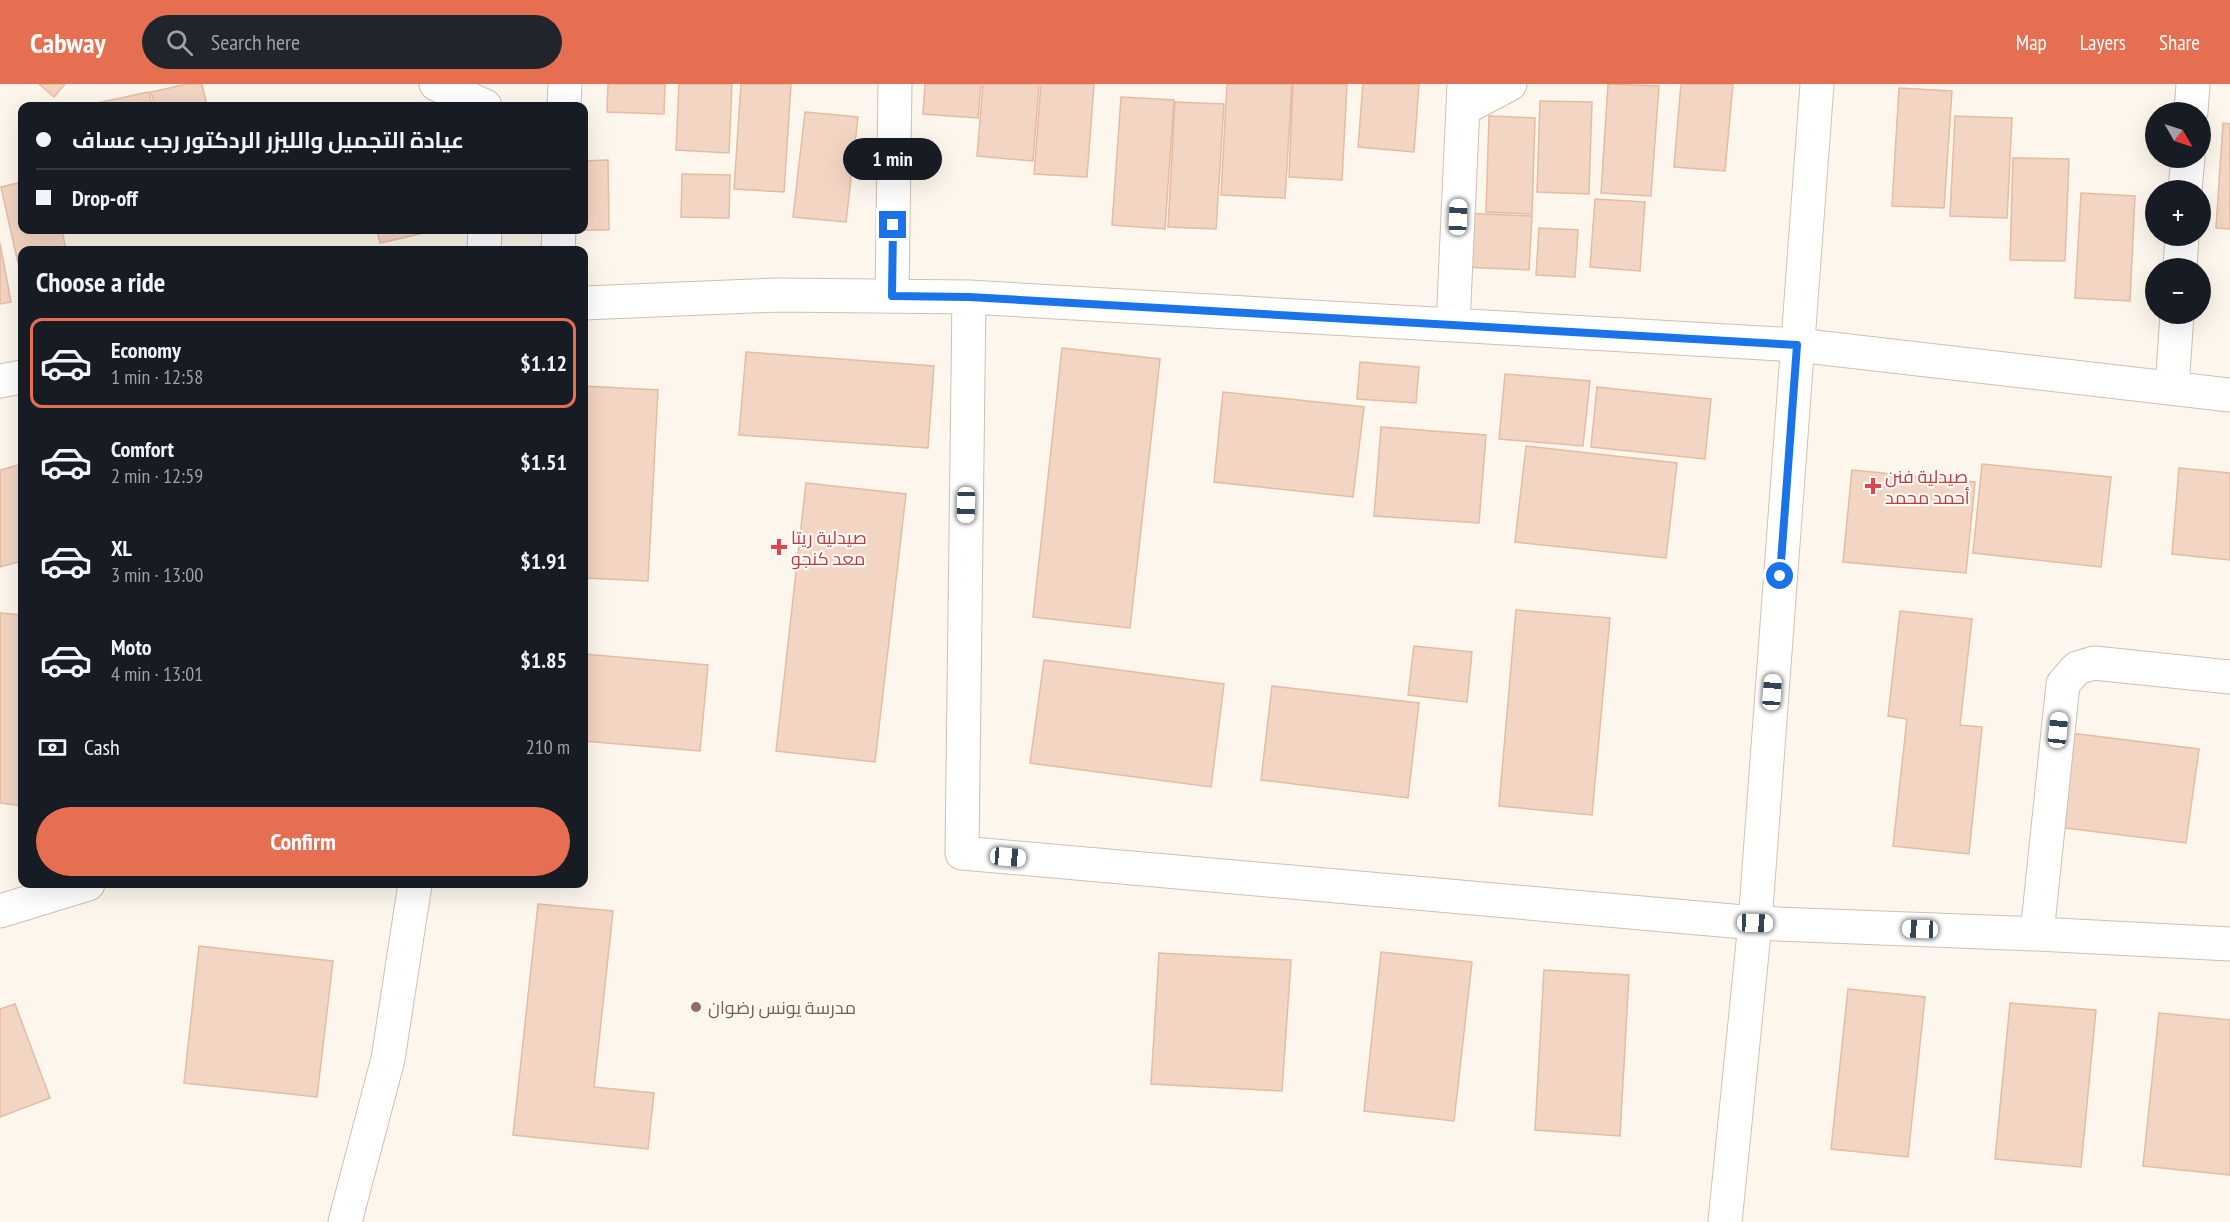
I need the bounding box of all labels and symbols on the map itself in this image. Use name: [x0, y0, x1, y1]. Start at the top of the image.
north arrow: [2145, 102, 2211, 168]
callout: 1 min: [844, 138, 942, 180]
car: [1448, 199, 1468, 235]
route end: [879, 211, 906, 238]
place label: صيدلية فنن أحمد محمد: [1885, 465, 1970, 509]
marker: صيدلية فنن أحمد محمد: [1866, 479, 1880, 493]
car: [957, 487, 975, 523]
place label: صيدلية ريتا معد كنجو: [791, 526, 867, 570]
marker: صيدلية ريتا معد كنجو: [772, 540, 786, 554]
route start: [1766, 562, 1793, 589]
car: [1762, 673, 1782, 711]
car: [2047, 711, 2069, 749]
car: [989, 846, 1027, 868]
car: [1737, 913, 1773, 933]
car: [1902, 919, 1938, 939]
place label: مدرسة يونس رضوان: [708, 996, 856, 1019]
marker: مدرسة يونس رضوان: [689, 1000, 703, 1014]

